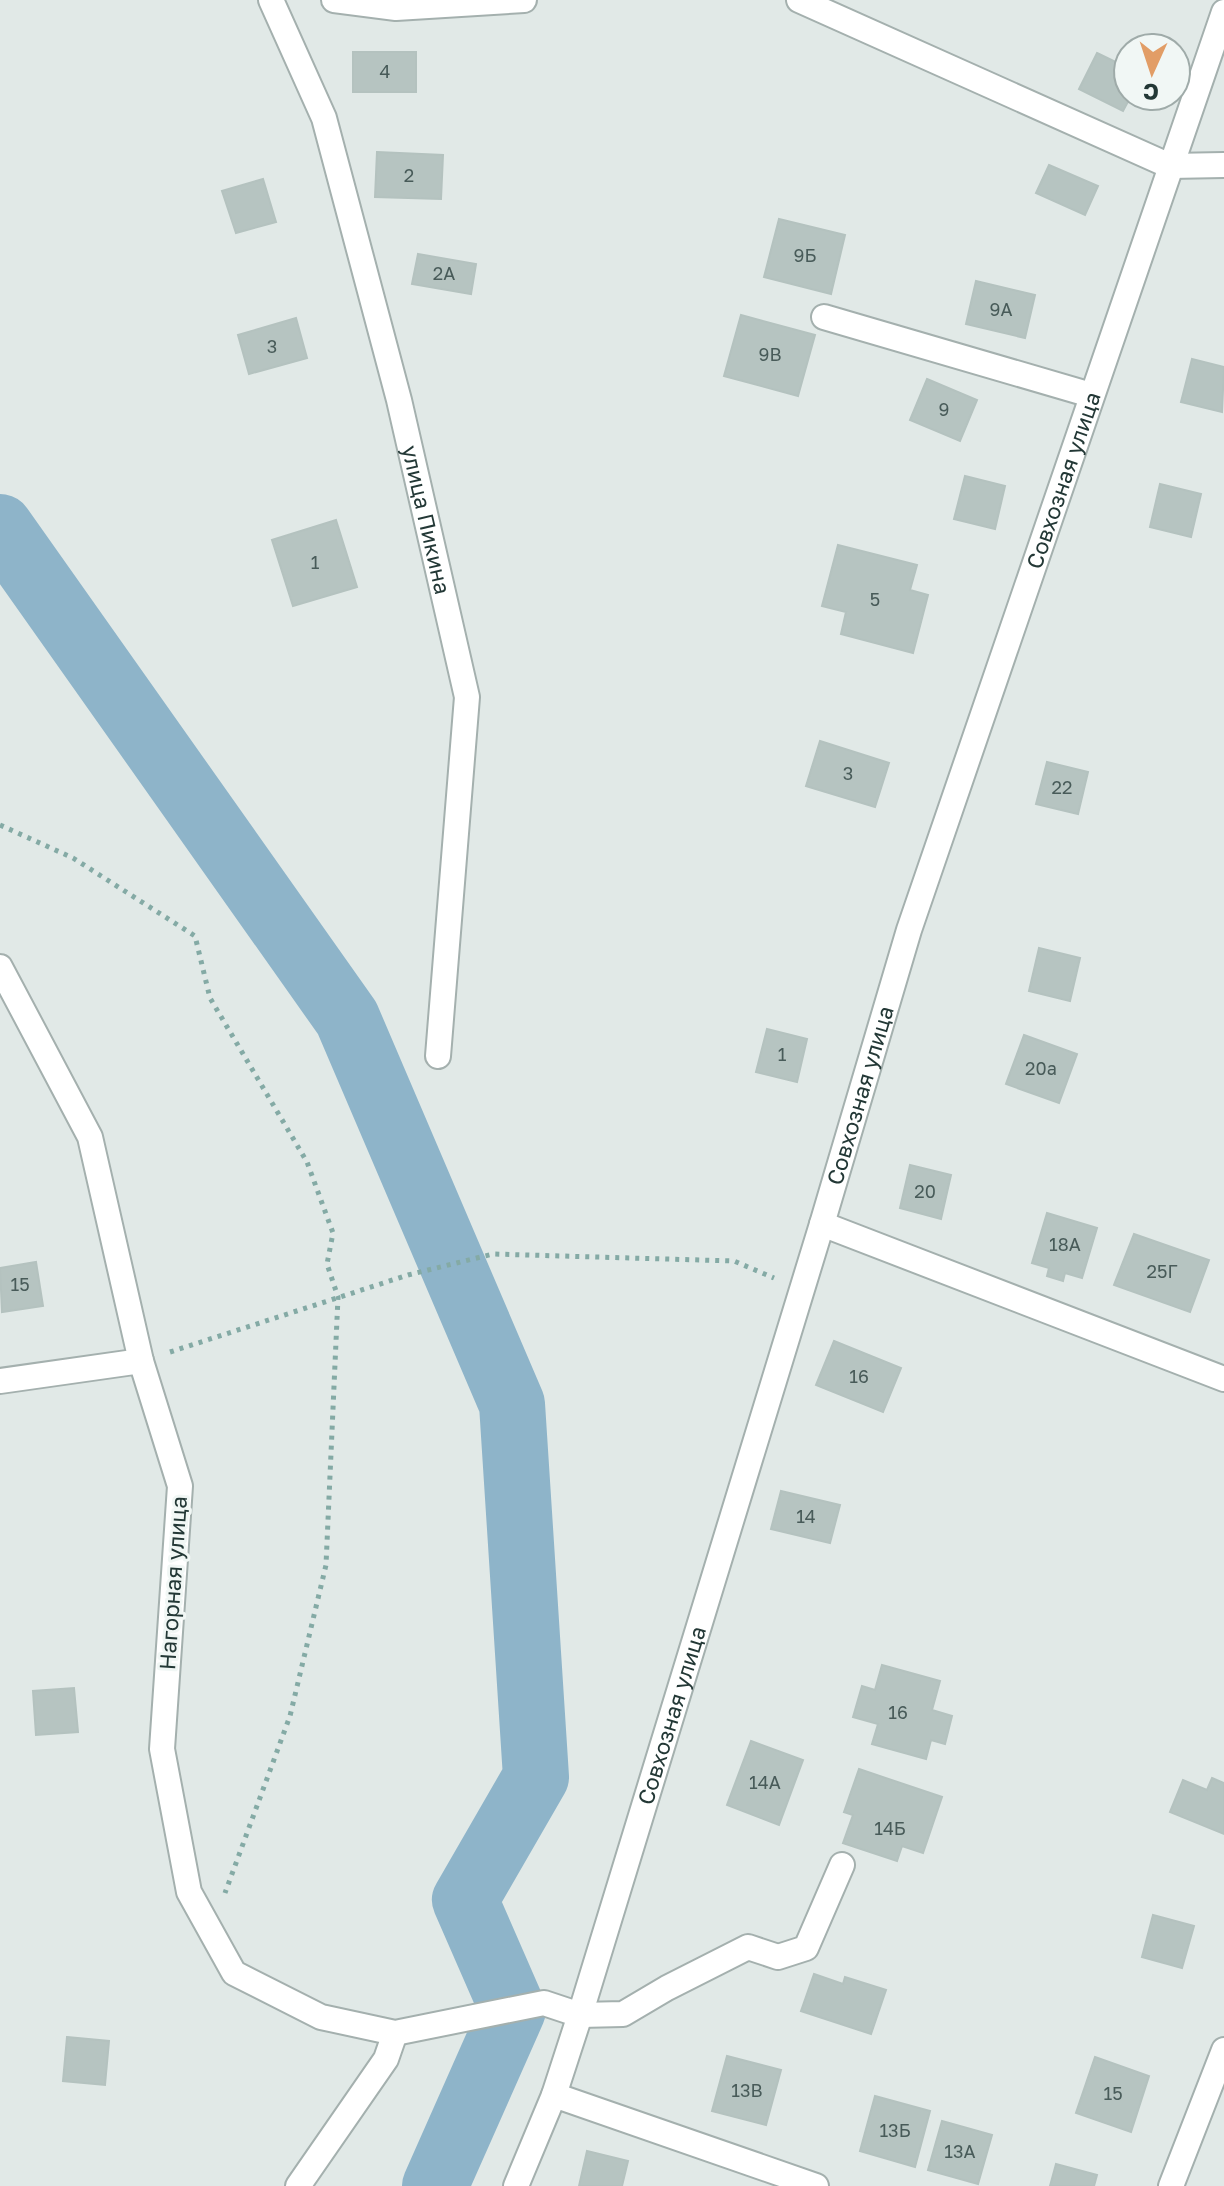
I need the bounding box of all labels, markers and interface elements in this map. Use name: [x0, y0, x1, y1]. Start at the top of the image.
north arrow: [1112, 32, 1192, 112]
house number: 4: [380, 60, 391, 82]
text: С: [1142, 79, 1159, 106]
house number: 2: [404, 164, 414, 186]
house number: 9Б: [794, 244, 816, 266]
house number: 2А: [433, 262, 455, 284]
house number: 9А: [990, 298, 1012, 320]
house number: 3: [267, 335, 277, 357]
house number: 9В: [759, 343, 781, 365]
street label: Совхозная улица: [1020, 388, 1106, 572]
house number: 9: [939, 398, 949, 420]
street label: улица Пикина: [397, 443, 457, 597]
house number: 1: [311, 551, 320, 573]
house number: 5: [870, 588, 880, 610]
house number: 3: [843, 762, 853, 784]
house number: 22: [1052, 776, 1072, 798]
street label: Совхозная улица: [820, 1003, 899, 1188]
house number: 1: [778, 1043, 787, 1065]
house number: 20а: [1025, 1057, 1057, 1079]
house number: 20: [914, 1180, 936, 1202]
house number: 18А: [1049, 1233, 1081, 1255]
house number: 25Г: [1147, 1260, 1177, 1282]
house number: 15: [10, 1273, 30, 1295]
house number: 16: [849, 1365, 869, 1387]
street label: Нагорная улица: [153, 1495, 192, 1671]
house number: 14: [796, 1505, 816, 1527]
street label: Совхозная улица: [631, 1623, 711, 1808]
house number: 16: [888, 1701, 908, 1723]
house number: 14А: [749, 1771, 781, 1793]
house number: 14Б: [874, 1817, 906, 1839]
house number: 13В: [731, 2079, 763, 2101]
house number: 15: [1103, 2082, 1123, 2104]
house number: 13Б: [879, 2119, 911, 2141]
house number: 13А: [944, 2140, 976, 2162]

